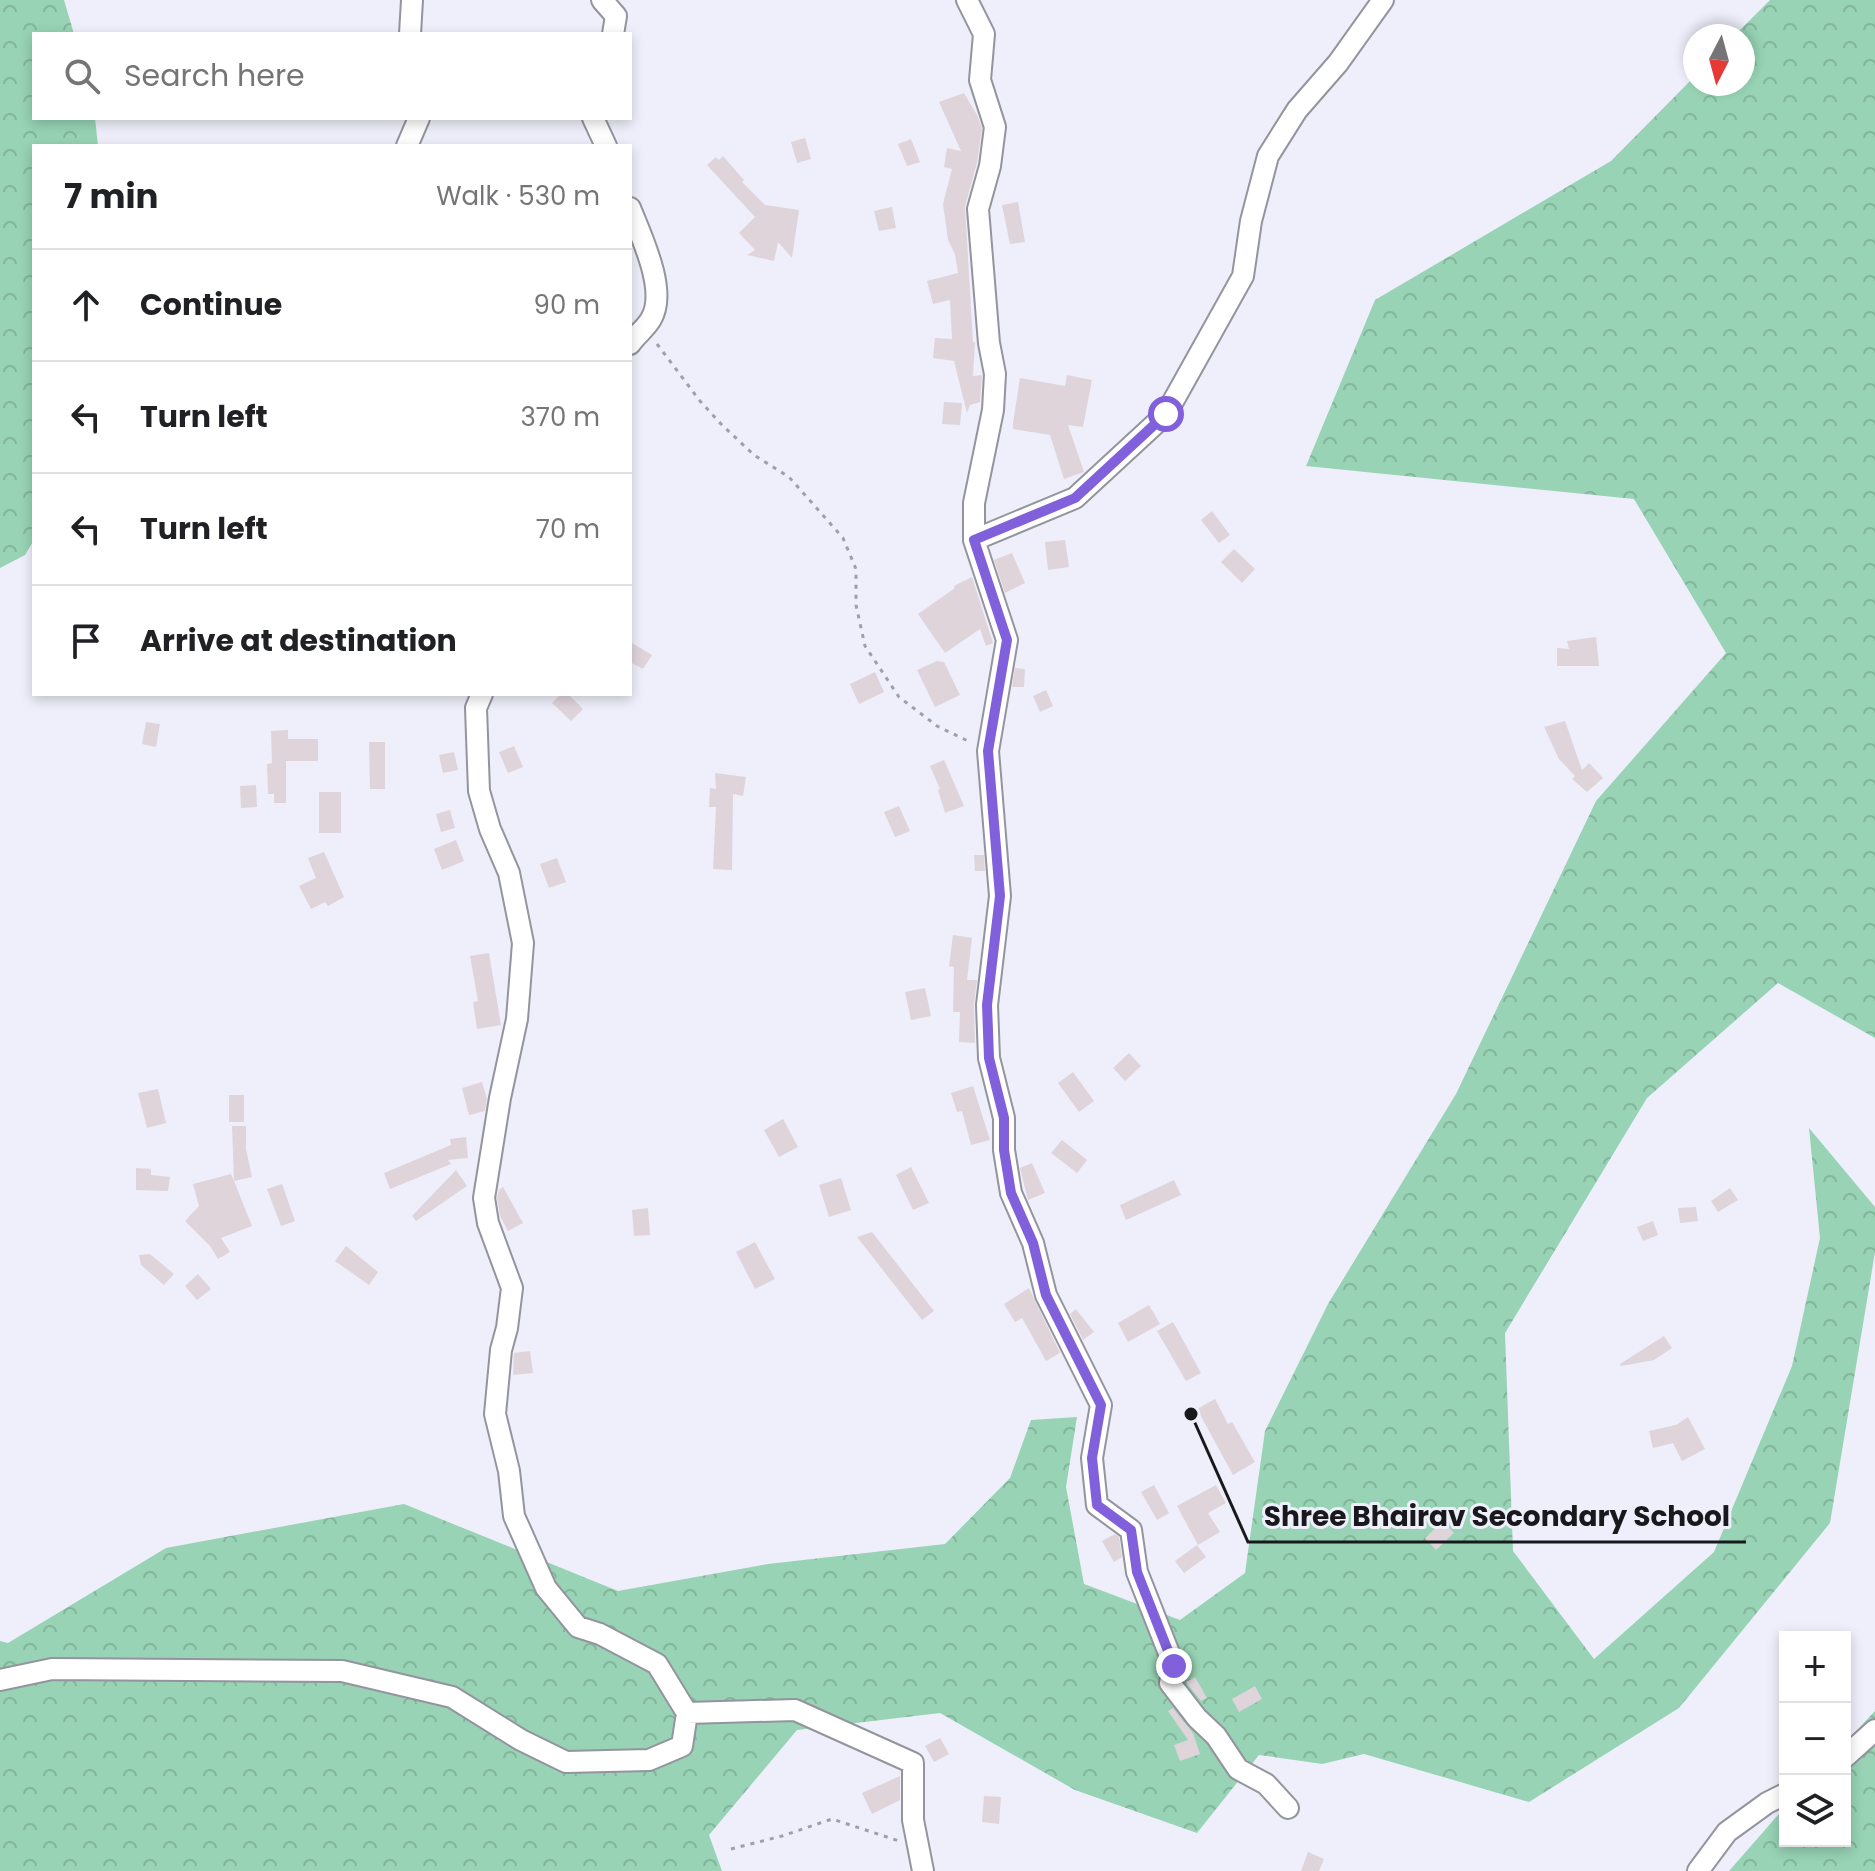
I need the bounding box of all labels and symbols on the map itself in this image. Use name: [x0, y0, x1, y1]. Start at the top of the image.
north arrow: [1683, 24, 1755, 96]
route start: [1148, 396, 1184, 432]
callout: Shree Bhairav Secondary School: [1248, 1490, 1746, 1542]
text: Shree Bhairav Secondary School: [1264, 1497, 1730, 1536]
route end: [1156, 1648, 1192, 1684]

